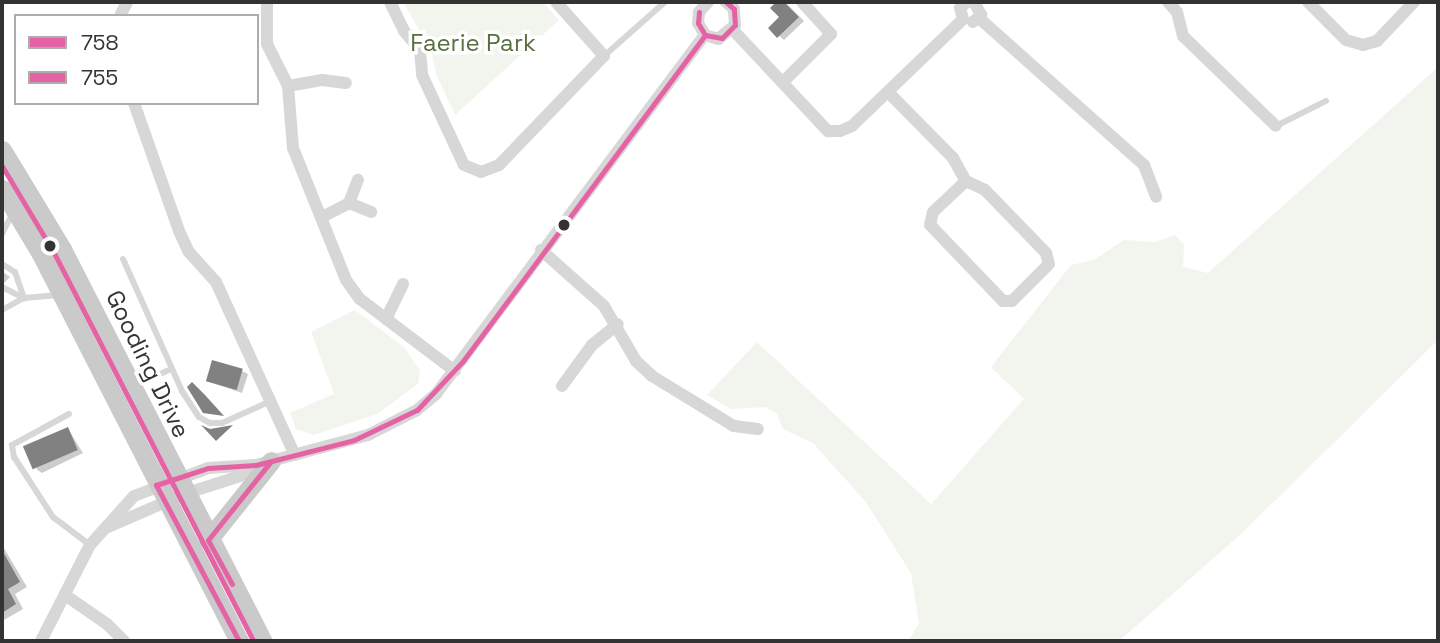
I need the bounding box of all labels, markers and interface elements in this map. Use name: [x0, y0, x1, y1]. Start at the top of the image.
legend: [14, 14, 259, 105]
text: 758: [81, 29, 119, 56]
park label: Faerie Park: [410, 29, 536, 57]
text: 755: [81, 64, 118, 91]
unlabelled marker: [557, 218, 571, 232]
unlabelled marker: [43, 239, 57, 253]
street label: Gooding Drive: [100, 286, 196, 442]

